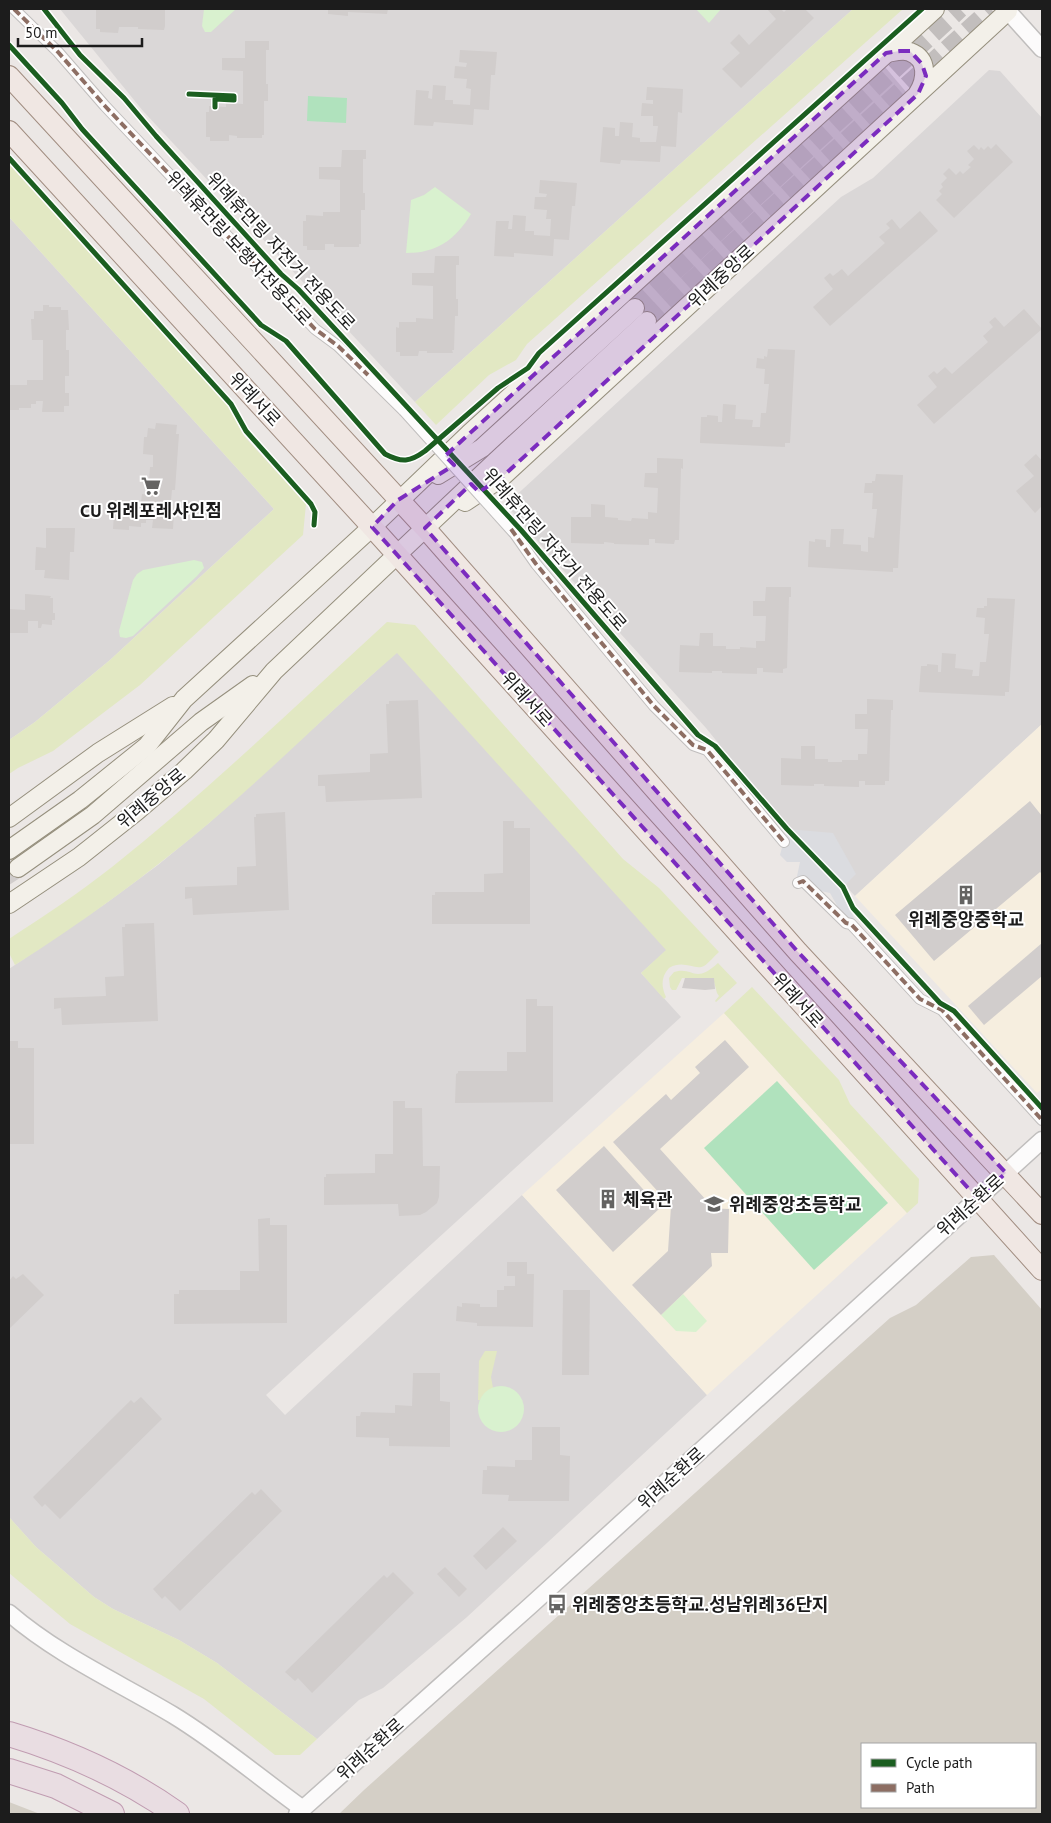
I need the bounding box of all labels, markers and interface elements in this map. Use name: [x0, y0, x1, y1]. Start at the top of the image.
scale bar: [18, 15, 141, 47]
text: 50 m: [25, 23, 58, 42]
street label: 위례휴먼링 보행자전용도로: [161, 166, 317, 330]
street label: 위례휴먼링 자전거 전용도로: [202, 167, 360, 335]
street label: 위례중앙로: [683, 239, 759, 313]
street label: 위례서로: [224, 367, 286, 431]
street label: 위례휴먼링 자전거 전용도로: [478, 463, 632, 635]
supermarket icon: CU 위례포레샤인점: [140, 475, 162, 497]
place label: CU 위례포레샤인점: [80, 499, 222, 522]
street label: 위례서로: [496, 667, 558, 731]
street label: 위례중앙로: [112, 763, 190, 833]
building icon: 위례중앙중학교: [955, 884, 977, 906]
place label: 위례중앙중학교: [908, 908, 1024, 931]
street label: 위례서로: [767, 968, 829, 1032]
street label: 위례순환로: [932, 1169, 1008, 1241]
building icon: 체육관: [597, 1188, 619, 1210]
place label: 체육관: [623, 1188, 673, 1211]
school or university icon: 위례중앙초등학교: [703, 1193, 725, 1215]
place label: 위례중앙초등학교: [729, 1193, 861, 1216]
street label: 위례순환로: [633, 1442, 709, 1514]
bus stop icon: 위례중앙초등학교.성남위례36단지: [546, 1593, 568, 1615]
place label: 위례중앙초등학교.성남위례36단지: [572, 1593, 829, 1616]
street label: 위례순환로: [332, 1713, 408, 1785]
legend: [861, 1743, 1036, 1808]
text: Cycle path: [906, 1753, 972, 1772]
text: Path: [906, 1778, 935, 1797]

